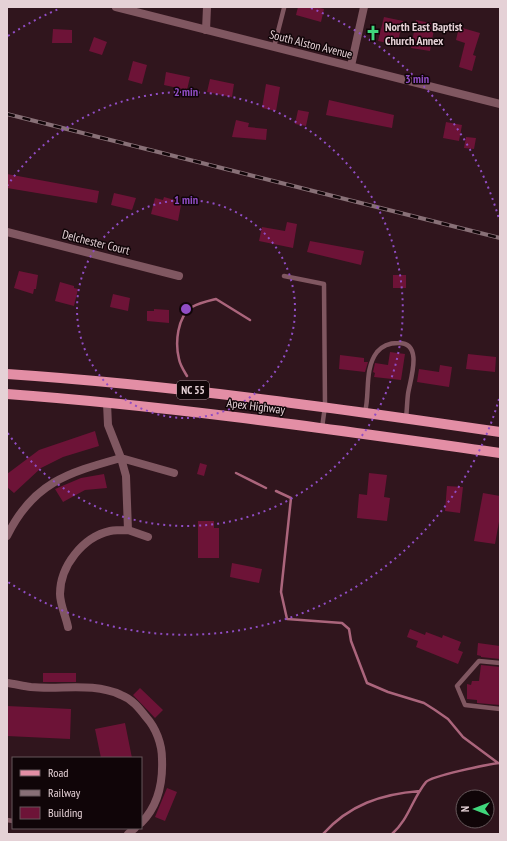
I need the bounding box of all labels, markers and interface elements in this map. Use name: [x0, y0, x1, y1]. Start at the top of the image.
place label: North East Baptist Church Annex: [385, 19, 463, 48]
church icon: North East Baptist Church Annex: [364, 24, 382, 42]
street label: South Alston Avenue: [268, 26, 354, 62]
text: 3 min: [405, 71, 429, 86]
text: 2 min: [174, 84, 198, 99]
text: 1 min: [174, 192, 198, 207]
street label: Delchester Court: [61, 226, 132, 258]
centre of rings: [179, 302, 193, 316]
road number: NC 55: [177, 381, 209, 399]
street label: Apex Highway: [226, 395, 287, 417]
legend: [12, 757, 142, 829]
text: Road: [48, 765, 68, 780]
text: Railway: [48, 785, 81, 800]
north arrow: [455, 789, 495, 829]
text: Building: [48, 805, 83, 820]
text: N: [458, 806, 472, 812]

